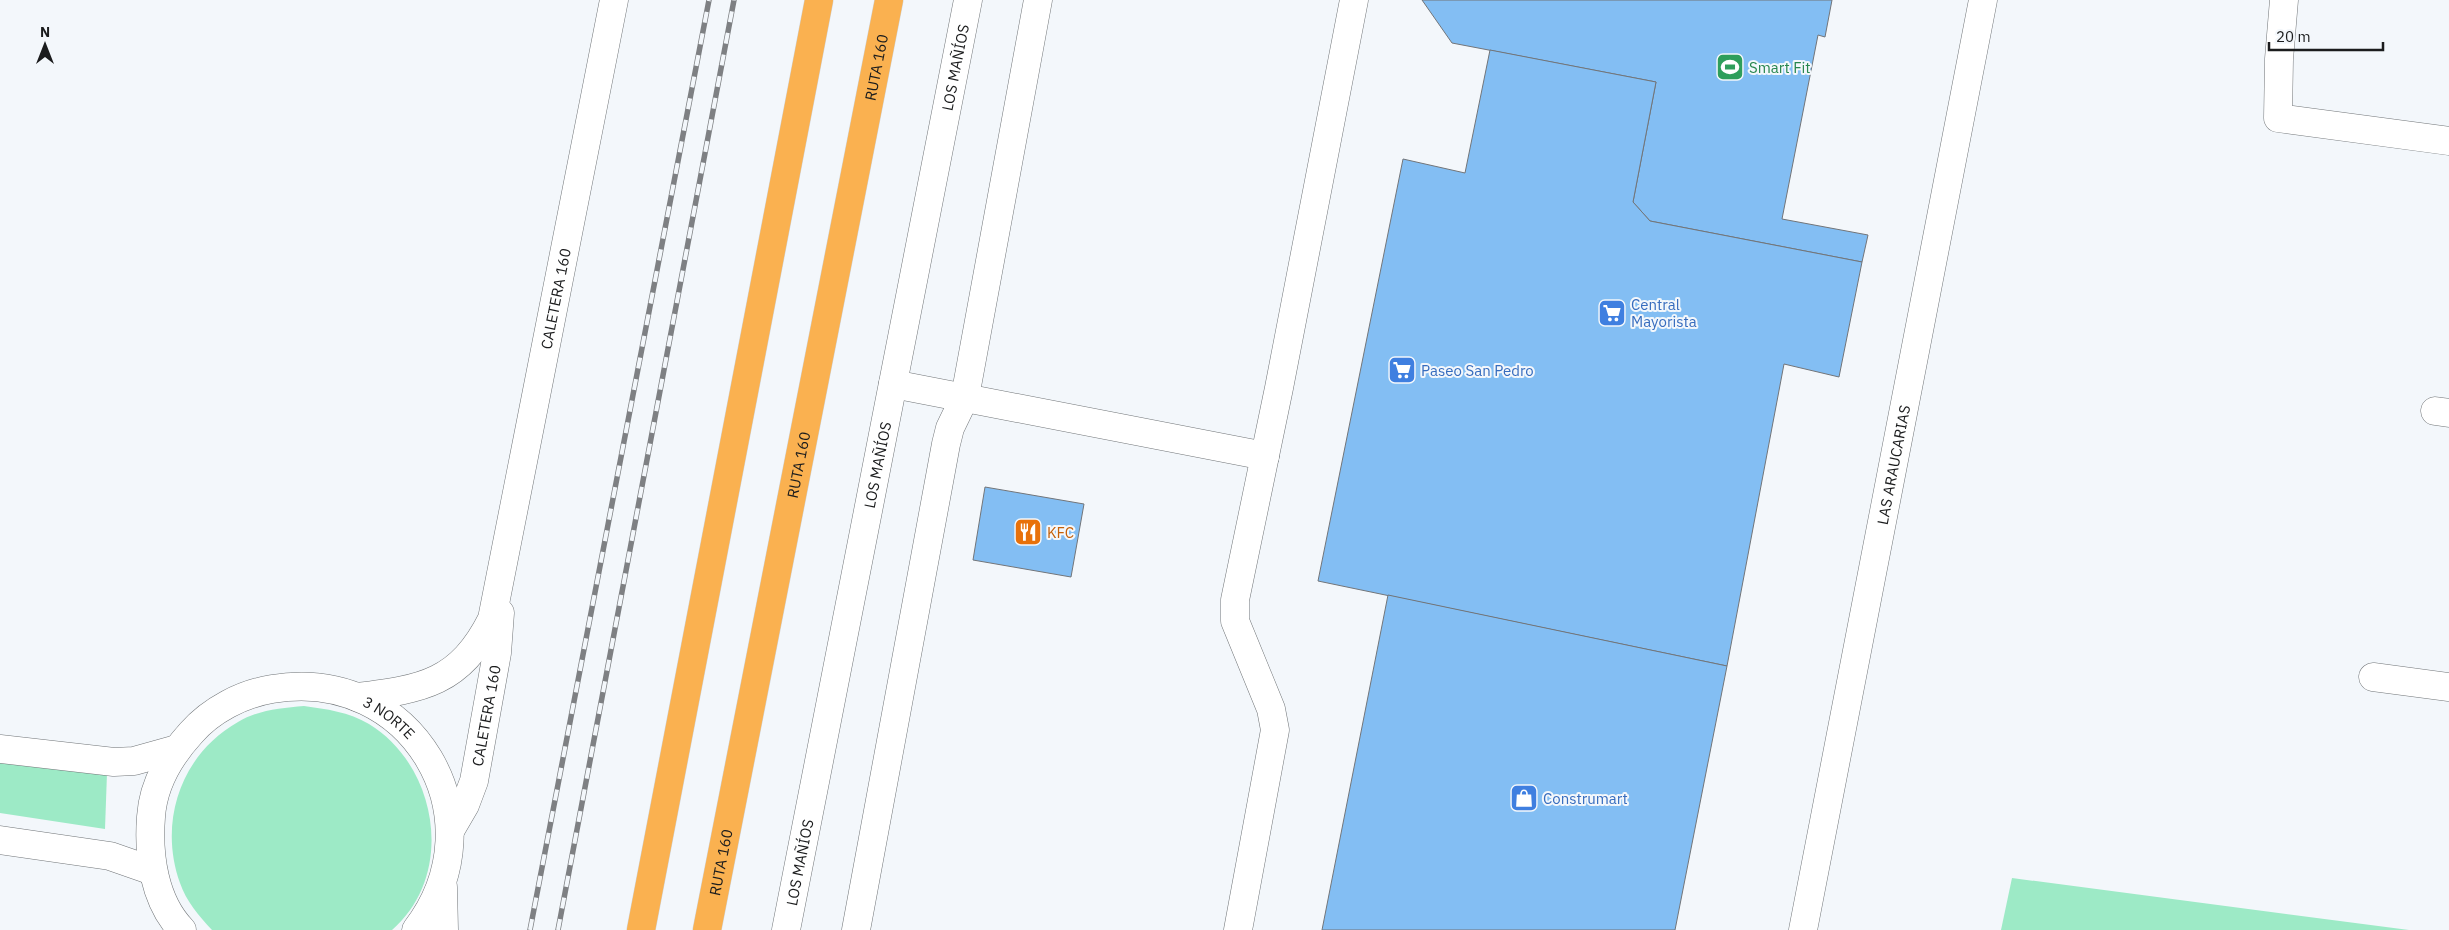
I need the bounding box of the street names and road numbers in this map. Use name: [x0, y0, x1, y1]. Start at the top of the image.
street label: LOS MAÑÍOS: [937, 22, 973, 112]
street label: RUTA 160: [860, 32, 892, 102]
street label: CALETERA 160: [536, 246, 574, 351]
street label: LAS ARAUCARIAS: [1872, 403, 1914, 526]
street label: LOS MAÑÍOS: [859, 420, 895, 510]
street label: RUTA 160: [782, 430, 814, 500]
street label: CALETERA 160: [467, 663, 504, 768]
street label: 3 NORTE: [360, 692, 420, 743]
street label: LOS MAÑÍOS: [782, 817, 817, 907]
street label: RUTA 160: [704, 827, 736, 897]

